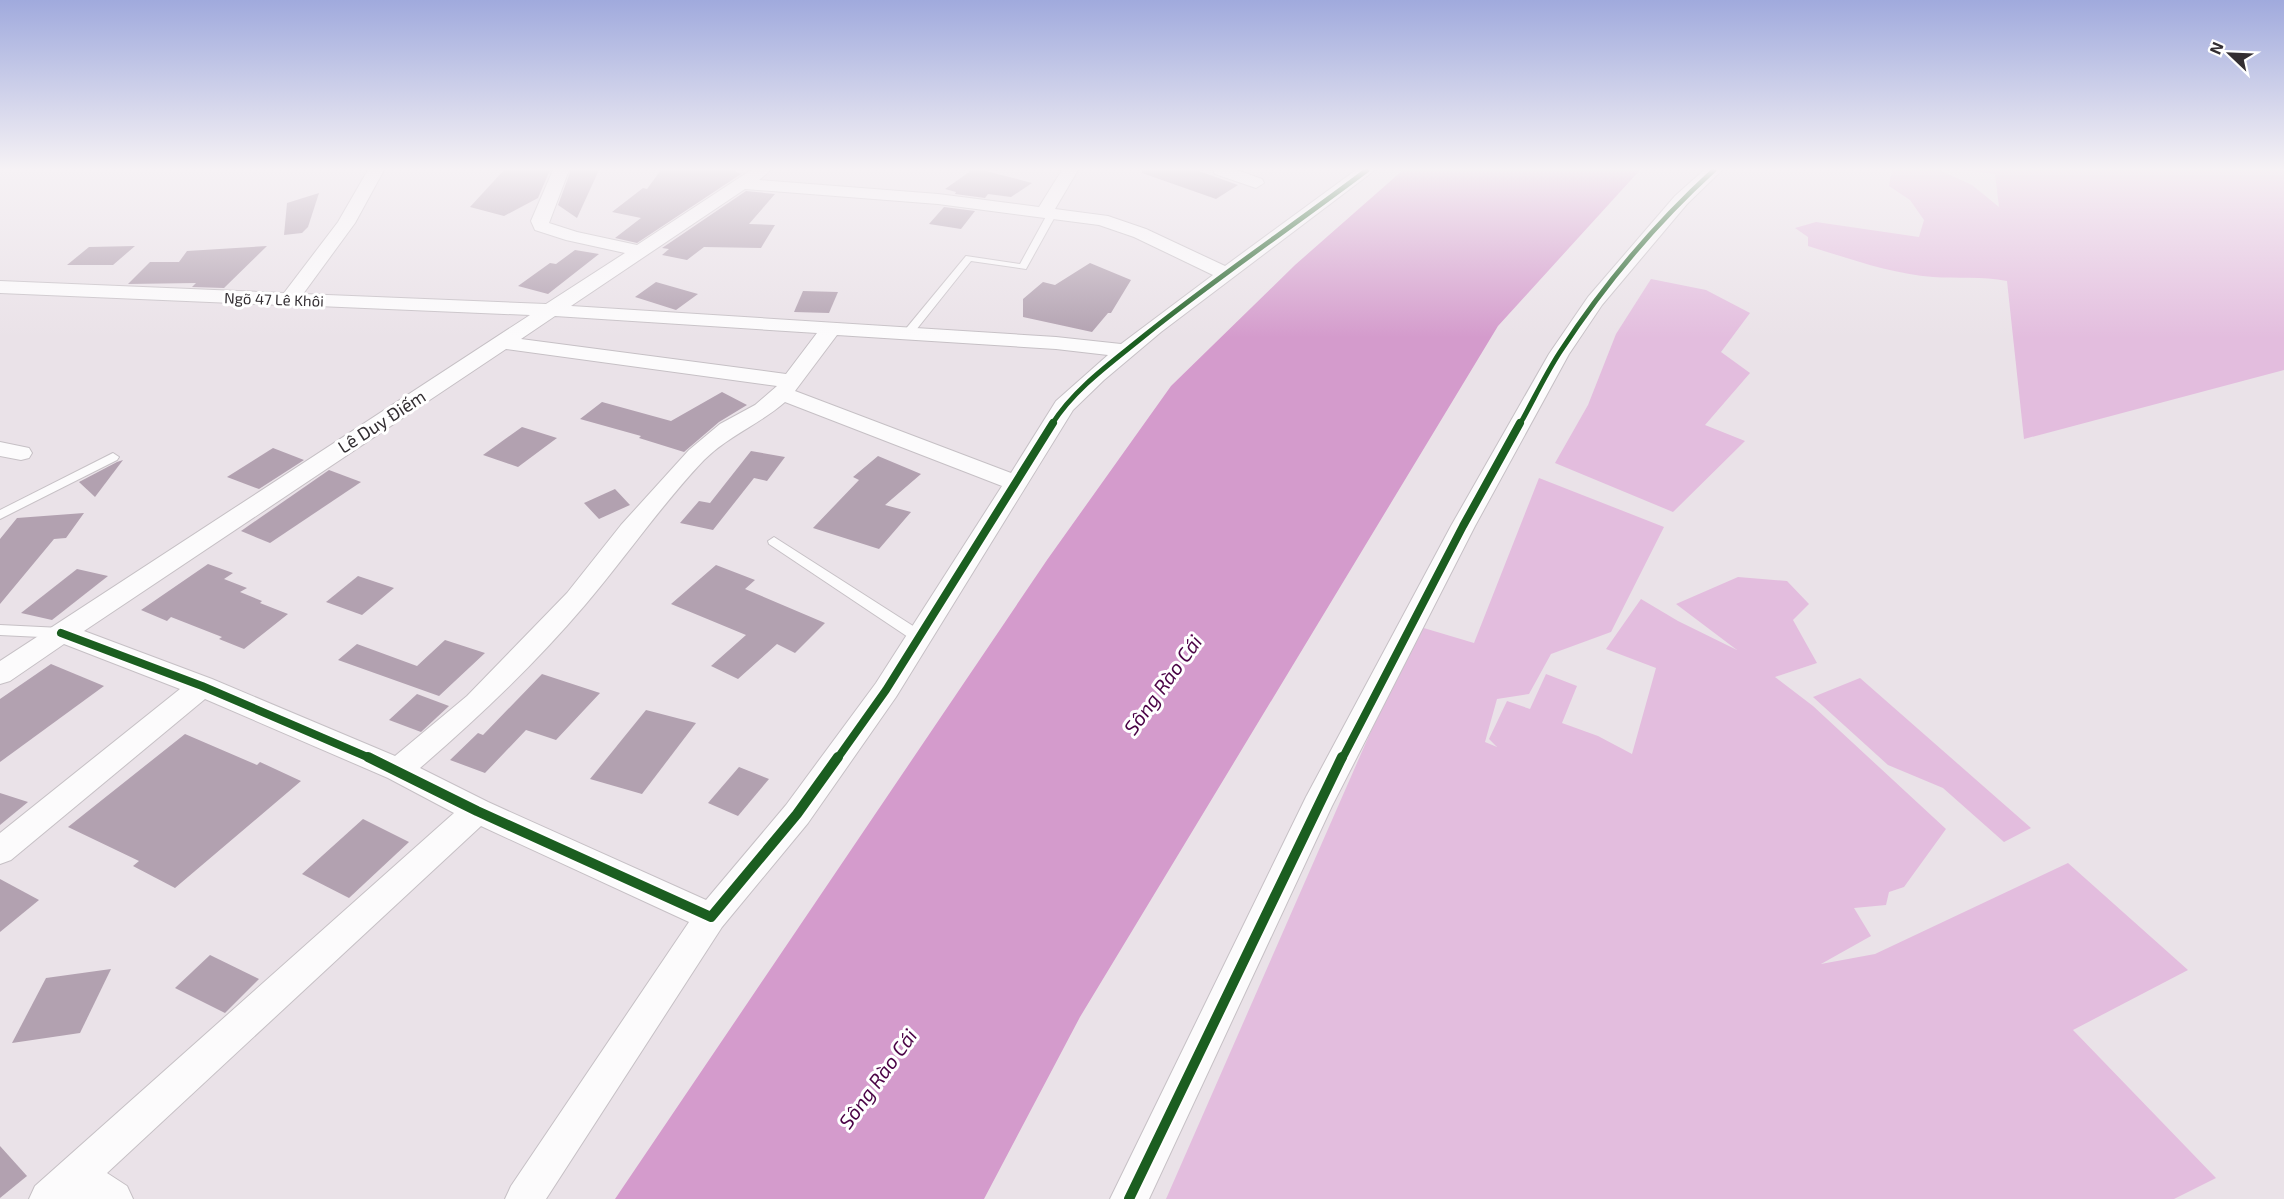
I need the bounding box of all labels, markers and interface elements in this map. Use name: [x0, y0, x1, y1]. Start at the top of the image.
north arrow: [2200, 24, 2260, 84]
text: N: [2205, 39, 2227, 57]
street label: Ngõ 47 Lê Khôi: [224, 288, 324, 310]
street label: Lê Duy Điếm: [333, 385, 429, 458]
water label: Sông Rào Cái: [1118, 630, 1206, 739]
water label: Sông Rào Cái: [833, 1024, 921, 1133]

